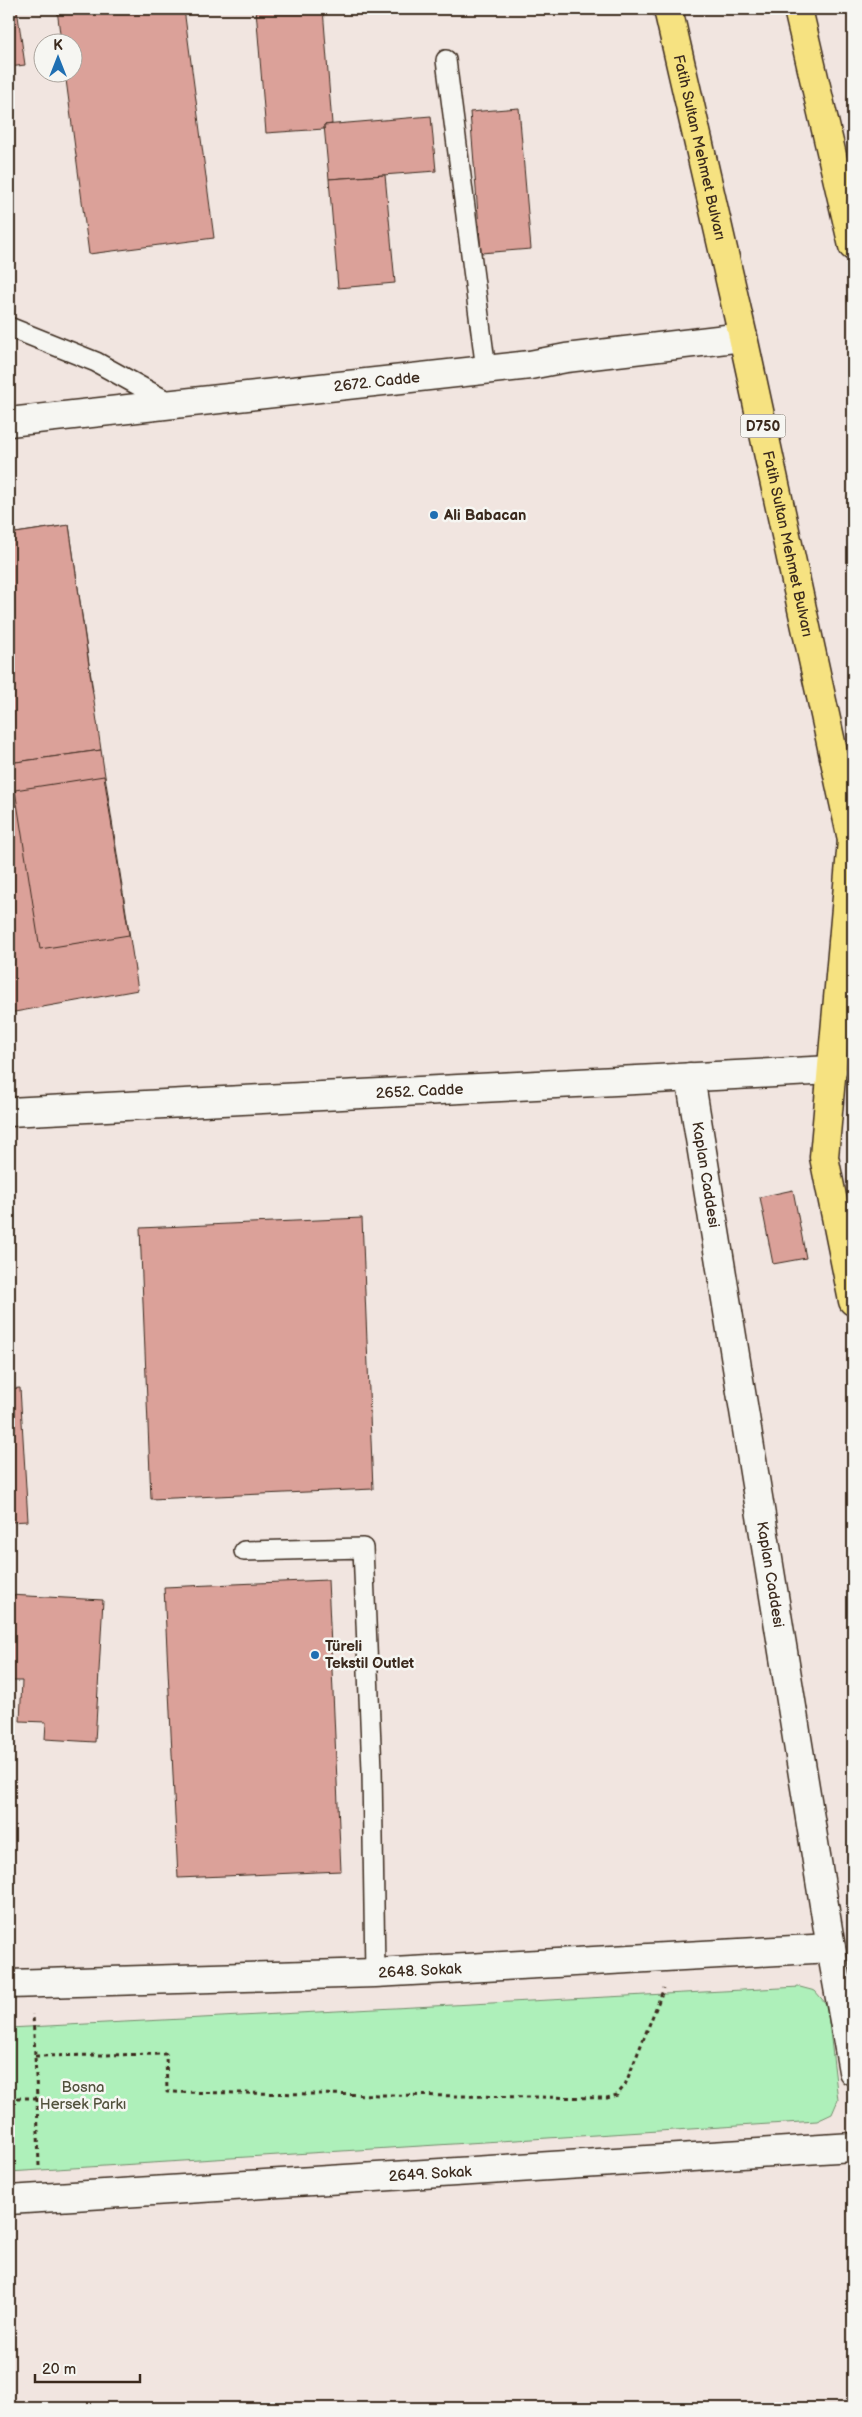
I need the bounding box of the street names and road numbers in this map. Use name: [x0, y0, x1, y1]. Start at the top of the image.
street label: Fatih Sultan Mehmet Bulvarı: [669, 53, 730, 242]
street label: 2672. Cadde: [333, 368, 421, 396]
road number: D750: [740, 414, 786, 438]
street label: Fatih Sultan Mehmet Bulvarı: [758, 449, 817, 639]
street label: 2652. Cadde: [375, 1080, 464, 1103]
street label: Kaplan Caddesi: [687, 1120, 723, 1229]
street label: Kaplan Caddesi: [752, 1520, 788, 1629]
street label: 2648. Sokak: [378, 1959, 463, 1983]
street label: 2649. Sokak: [388, 2162, 473, 2186]

